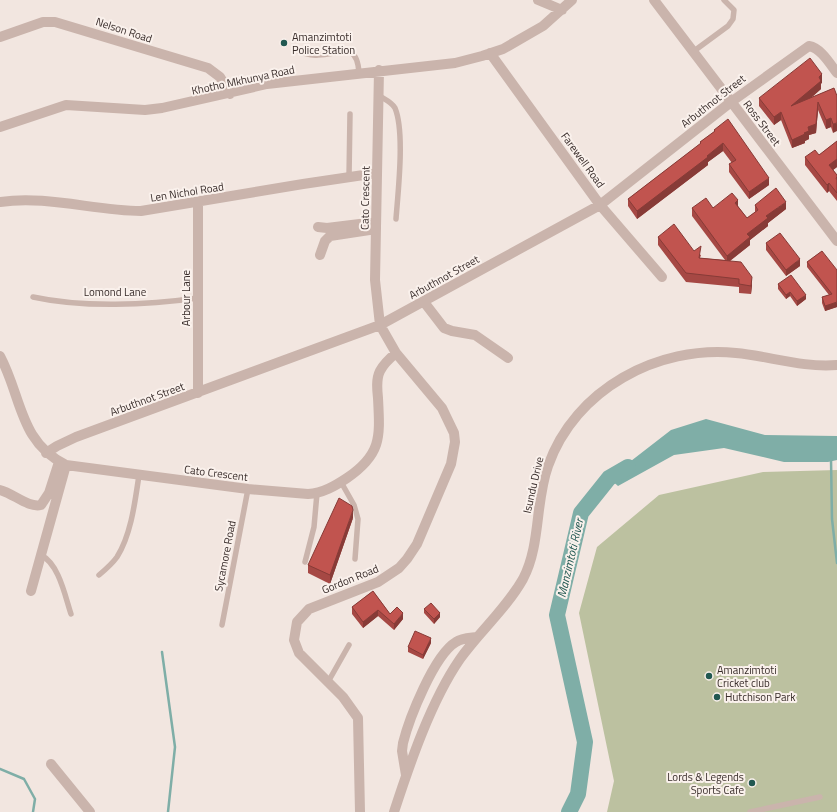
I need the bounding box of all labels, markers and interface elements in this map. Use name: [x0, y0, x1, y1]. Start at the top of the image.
street label: Nelson Road: [94, 13, 154, 47]
place label: Amanzimtoti Police Station: [292, 29, 355, 58]
marker: Amanzimtoti Police Station: [279, 38, 289, 48]
street label: Khotho Mkhunya Road: [190, 61, 296, 99]
street label: Arbuthnot Street: [677, 71, 749, 131]
street label: Ross Street: [740, 97, 785, 149]
street label: Farewell Road: [557, 129, 609, 191]
street label: Cato Crescent: [356, 166, 374, 230]
street label: Len Nichol Road: [149, 178, 225, 206]
street label: Arbuthnot Street: [406, 251, 482, 303]
street label: Arbour Lane: [178, 269, 194, 326]
street label: Lomond Lane: [84, 284, 147, 300]
street label: Arbuthnot Street: [108, 378, 187, 420]
street label: Isundu Drive: [519, 455, 547, 515]
street label: Cato Crescent: [183, 461, 249, 485]
water label: Manzimtoti River: [552, 514, 589, 599]
street label: Sycamore Road: [210, 519, 240, 593]
street label: Gordon Road: [319, 560, 381, 598]
place label: Amanzimtoti Cricket club: [717, 662, 777, 691]
marker: Amanzimtoti Cricket club: [704, 671, 714, 681]
place label: Hutchison Park: [725, 689, 796, 705]
marker: Hutchison Park: [712, 692, 722, 702]
place label: Lords & Legends Sports Cafe: [667, 769, 744, 798]
marker: Lords & Legends Sports Cafe: [747, 778, 757, 788]

